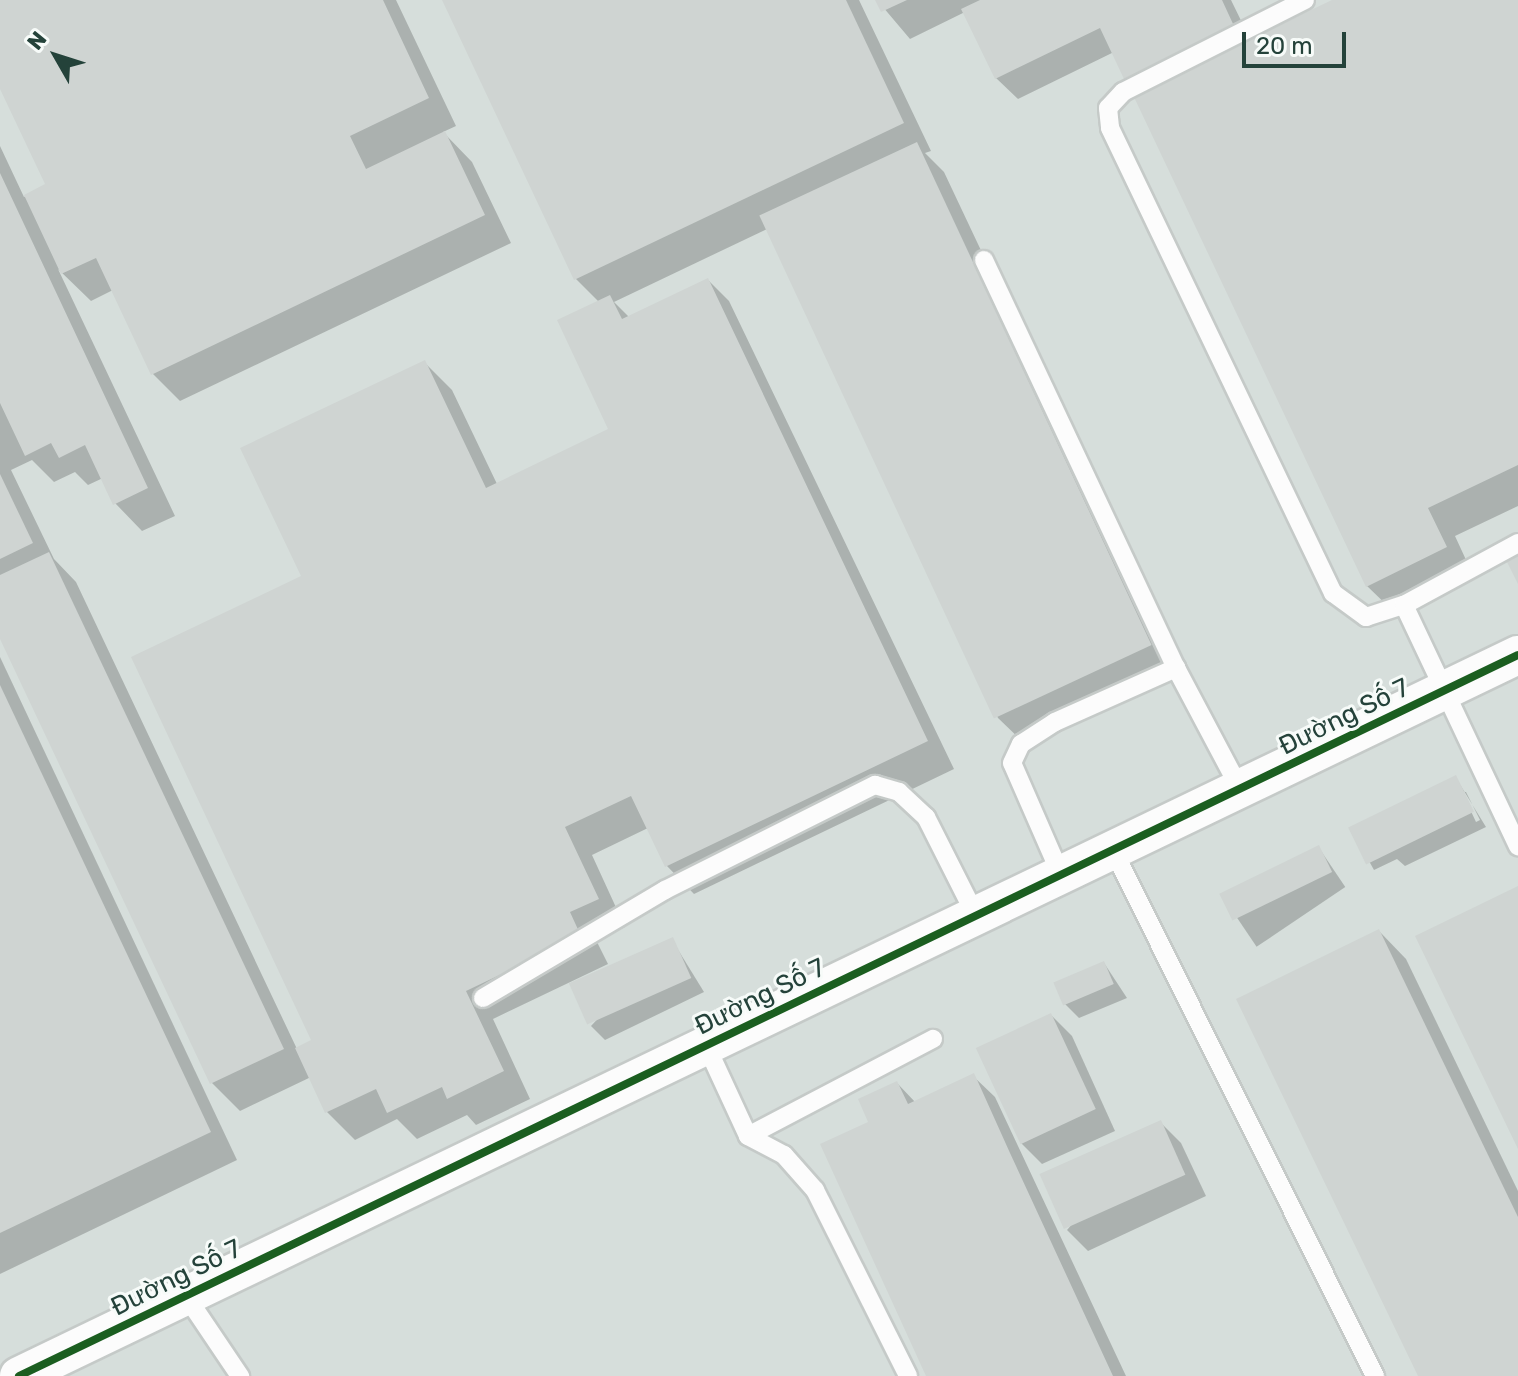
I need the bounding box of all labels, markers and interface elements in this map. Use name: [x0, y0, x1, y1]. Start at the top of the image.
north arrow: [16, 16, 96, 96]
scale bar: [1246, 16, 1350, 66]
text: N: [21, 26, 52, 55]
text: 20 m: [1256, 32, 1313, 60]
street label: Đường Số 7: [1274, 672, 1414, 762]
street label: Đường Số 7: [690, 952, 830, 1042]
street label: Đường Số 7: [106, 1233, 246, 1323]

